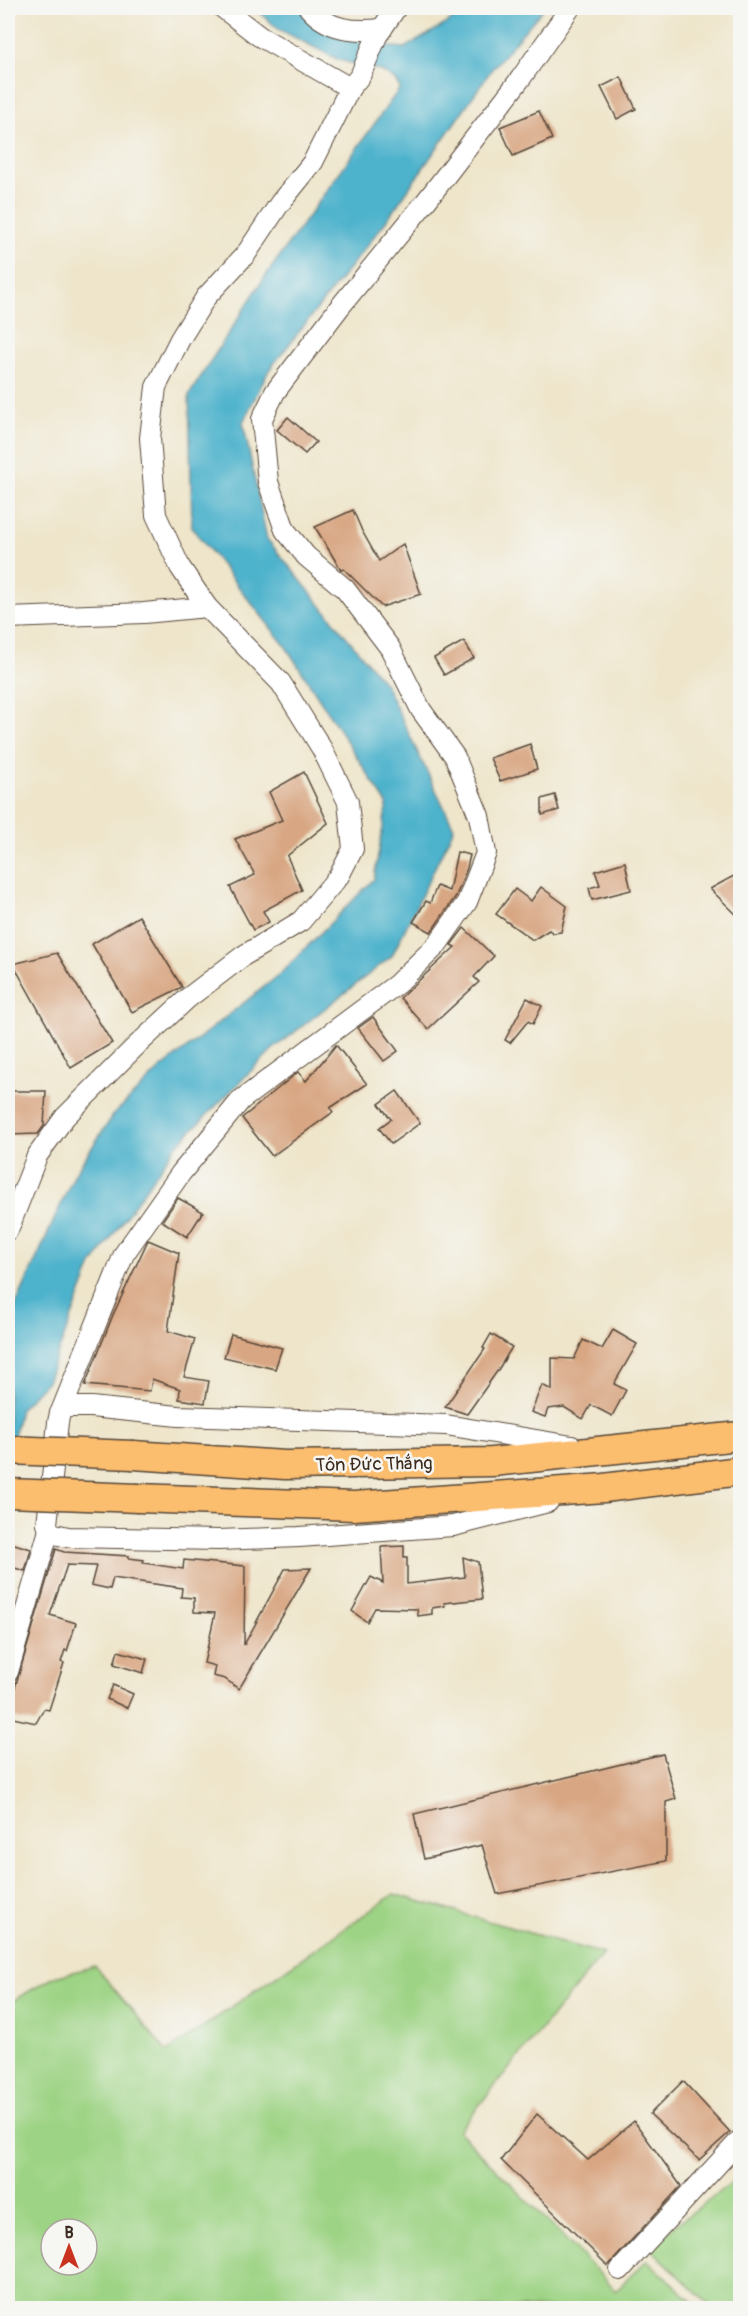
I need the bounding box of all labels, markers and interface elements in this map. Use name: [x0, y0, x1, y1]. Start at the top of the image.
street label: Tôn Đức Thắng: [315, 1452, 433, 1477]
north arrow: [39, 2217, 99, 2277]
text: B: [64, 2223, 74, 2243]

